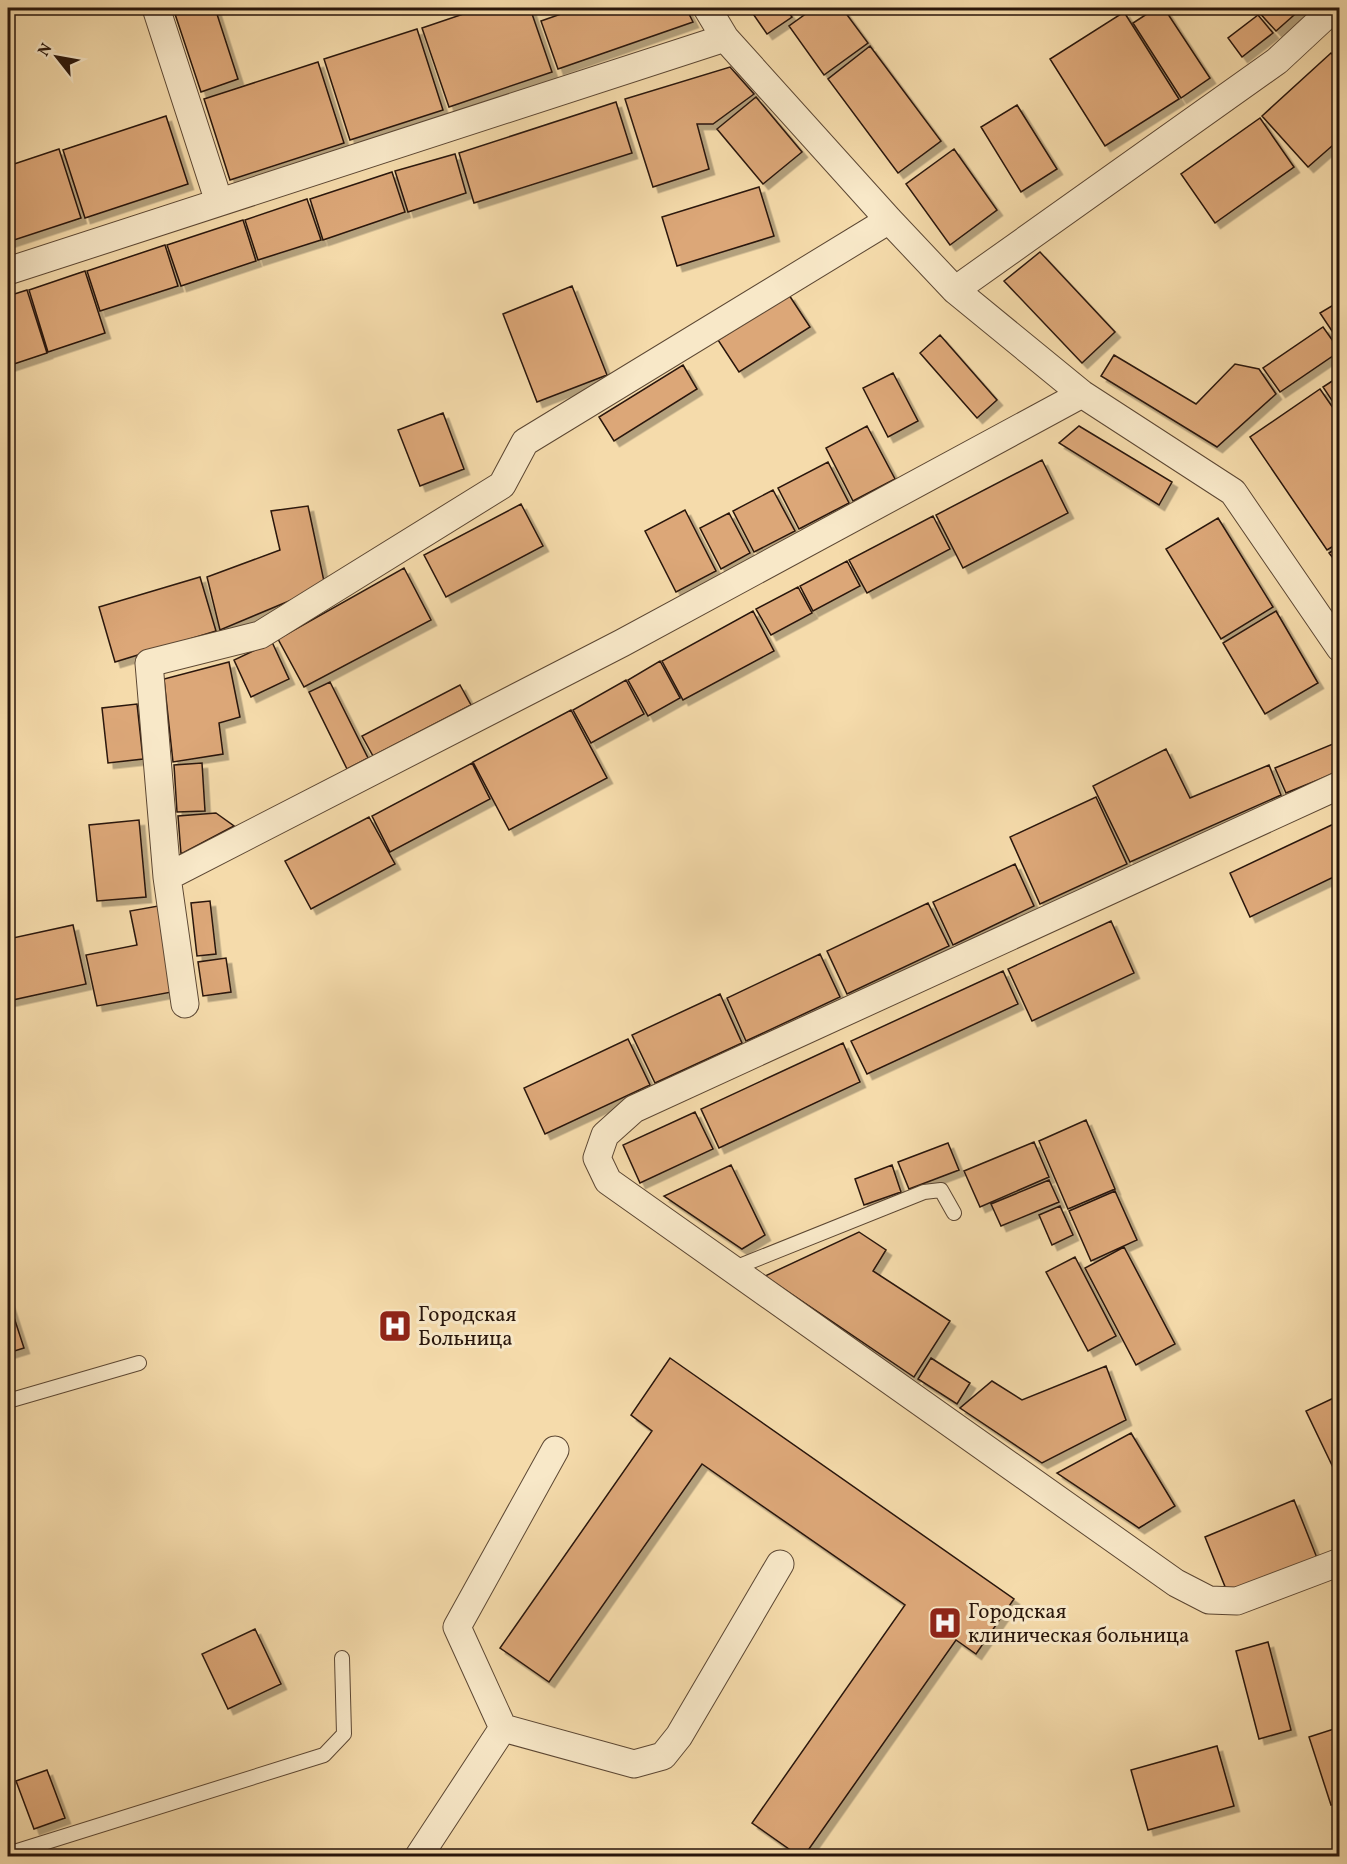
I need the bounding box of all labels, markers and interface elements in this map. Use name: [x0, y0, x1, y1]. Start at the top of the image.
north arrow: [27, 27, 87, 87]
text: N: [33, 39, 58, 61]
place label: Городская Больница: [418, 1301, 517, 1354]
hospital icon: Городская Больница: [377, 1308, 413, 1344]
place label: Городская клиническая больница: [968, 1598, 1189, 1651]
hospital icon: Городская клиническая больница: [927, 1605, 963, 1641]

